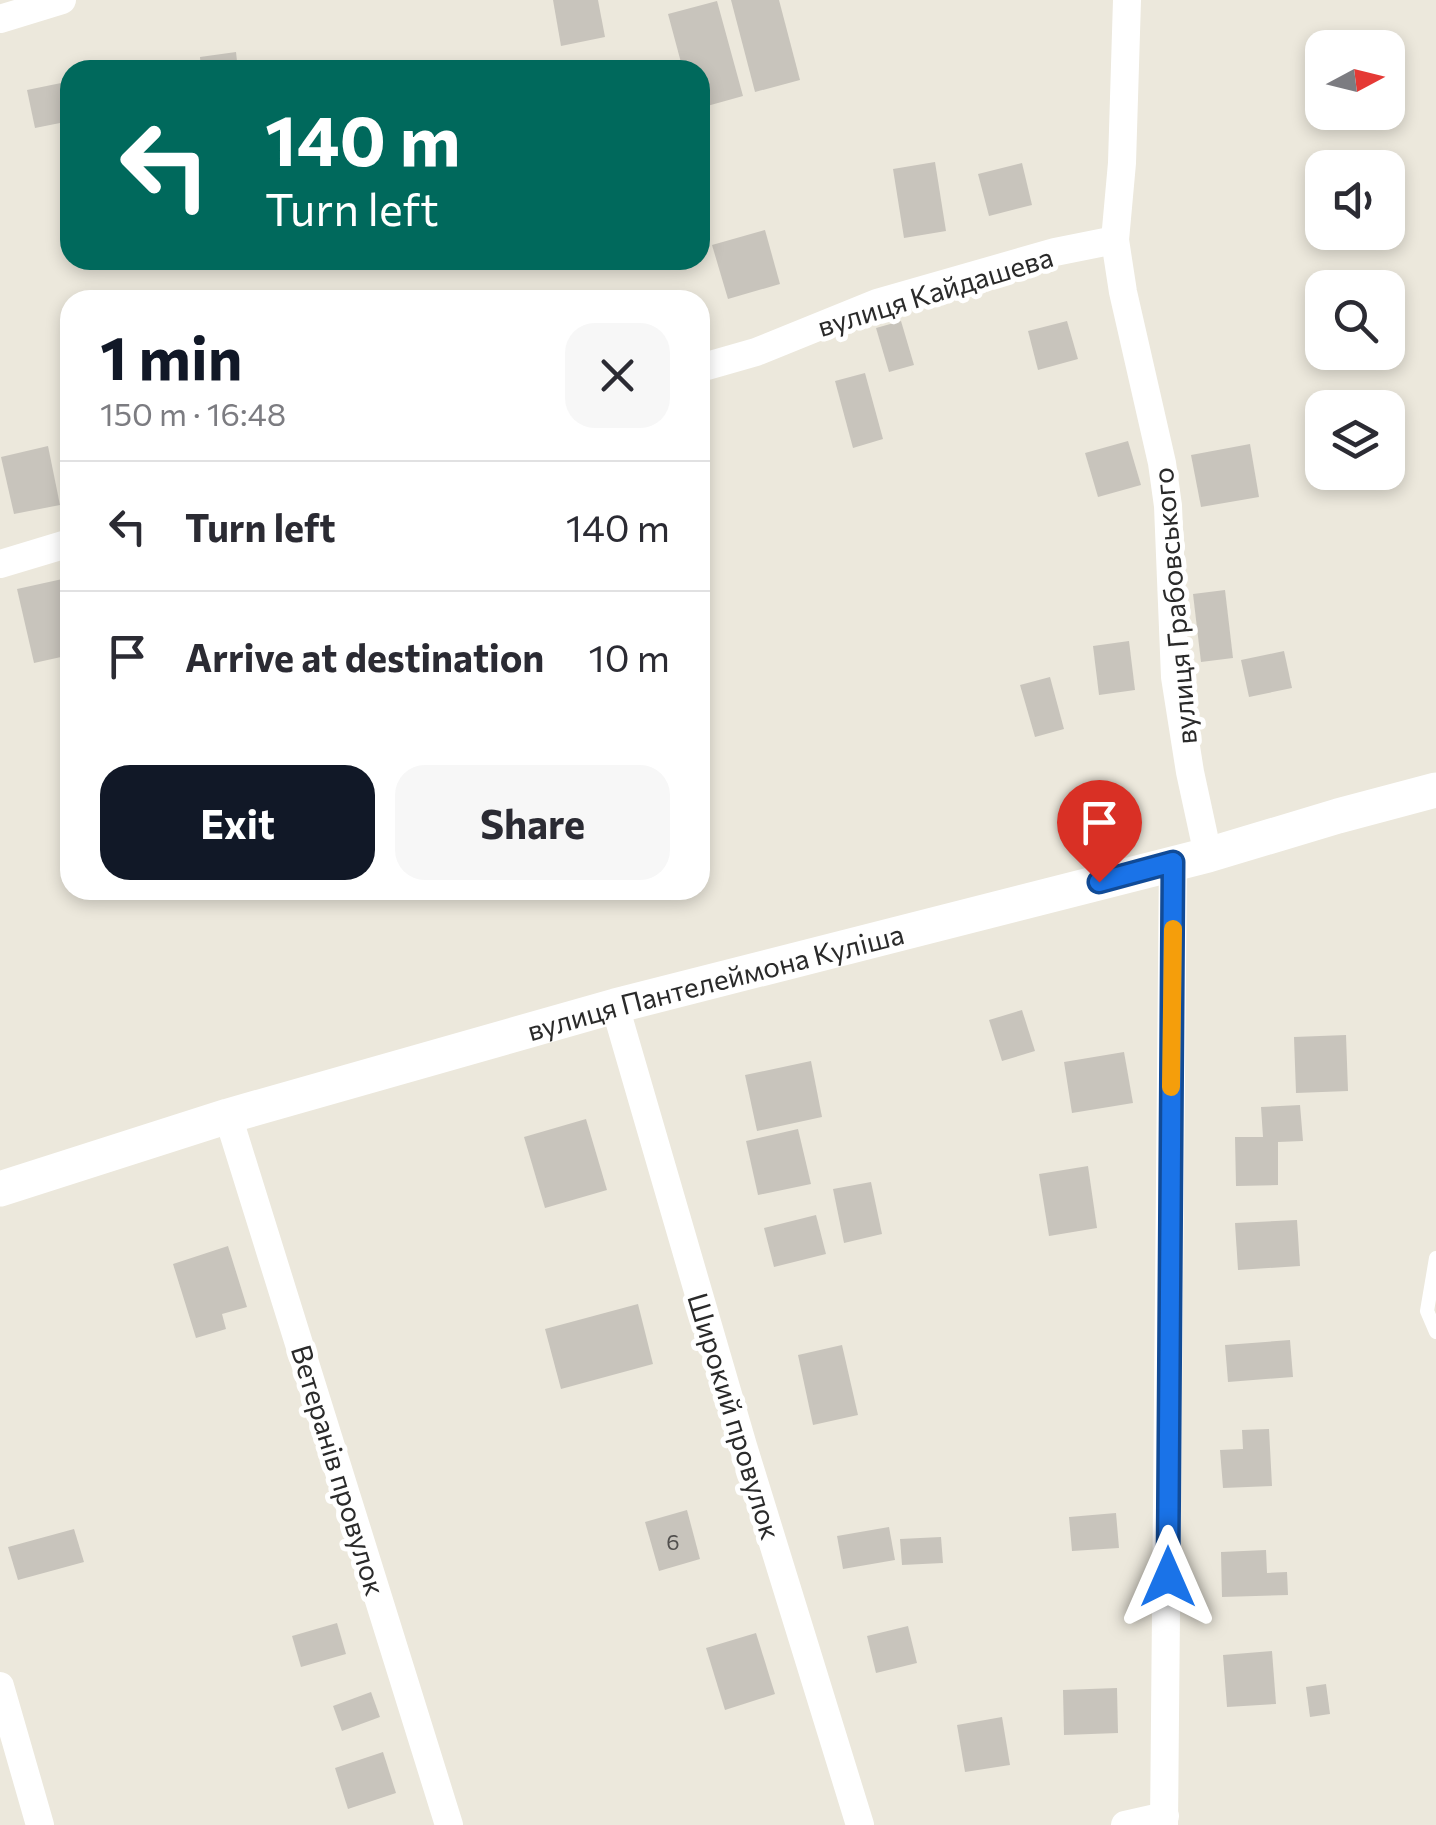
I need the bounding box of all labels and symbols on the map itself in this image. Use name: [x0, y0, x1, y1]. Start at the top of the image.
north arrow: [1305, 30, 1405, 130]
street label: вулиця Кайдашева: [813, 239, 1057, 343]
street label: вулиця Грабовського: [1145, 466, 1203, 746]
pin: [1057, 780, 1142, 883]
street label: вулиця Пантелеймона Куліша: [523, 916, 907, 1047]
street label: Широкий провулок: [681, 1289, 789, 1543]
street label: Ветеранів провулок: [285, 1341, 393, 1599]
position arrow: [1116, 1525, 1220, 1629]
house number: 6: [666, 1528, 680, 1555]

